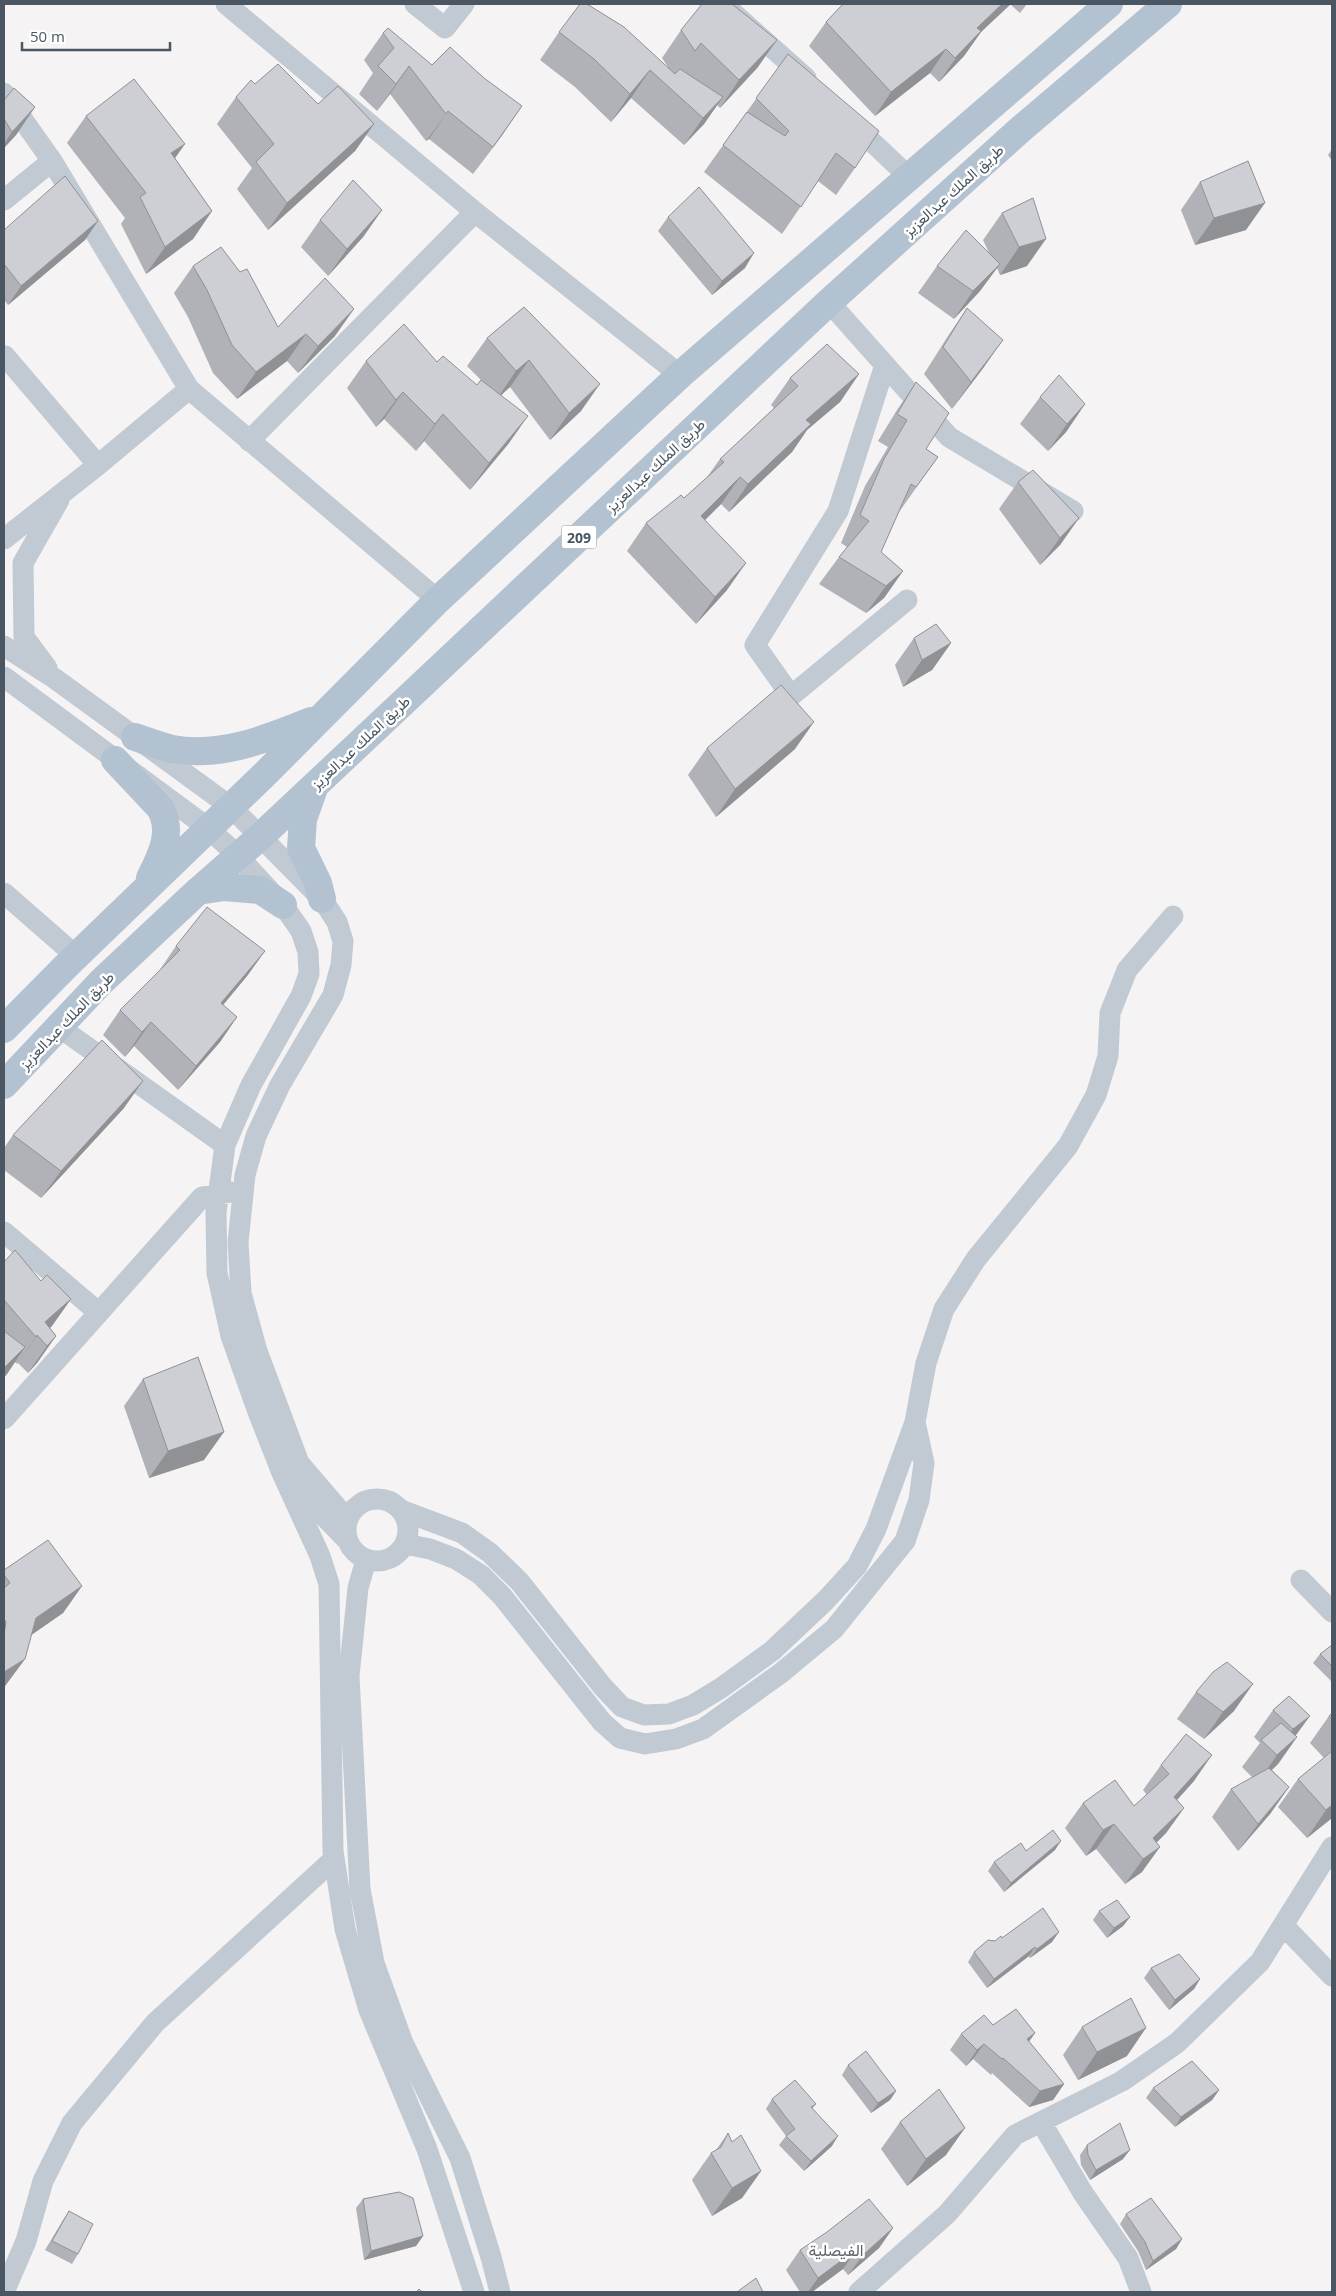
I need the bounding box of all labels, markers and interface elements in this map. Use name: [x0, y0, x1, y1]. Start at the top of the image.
scale bar: [22, 20, 170, 52]
text: 50 m: [30, 26, 65, 46]
street label: طريق الملك عبدالعزيز: [898, 139, 1008, 242]
street label: طريق الملك عبدالعزيز: [600, 414, 710, 518]
road number: 209: [562, 526, 596, 548]
street label: طريق الملك عبدالعزيز: [305, 691, 415, 795]
street label: طريق الملك عبدالعزيز: [13, 967, 119, 1075]
district label: الفيصلية: [808, 2239, 864, 2261]

